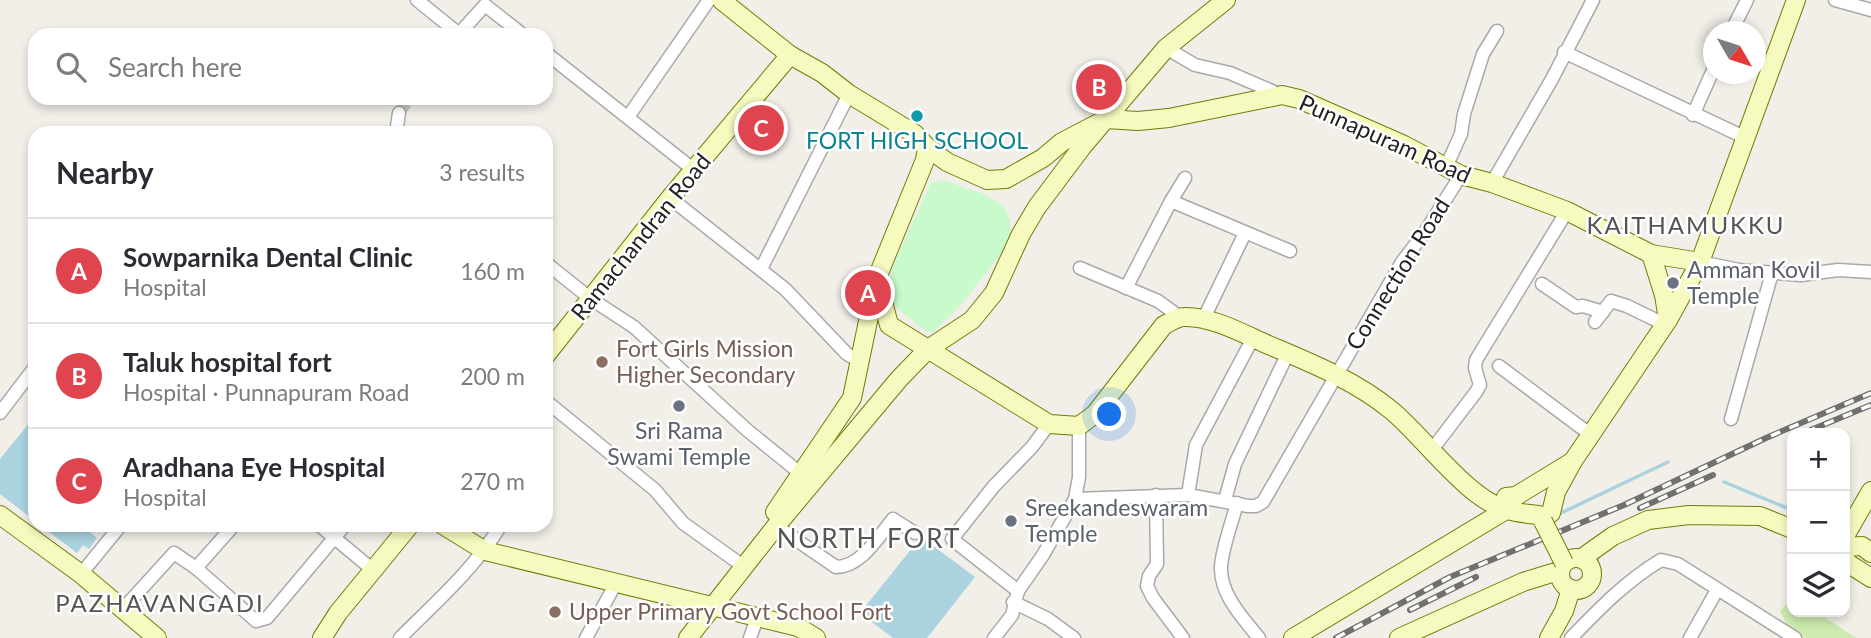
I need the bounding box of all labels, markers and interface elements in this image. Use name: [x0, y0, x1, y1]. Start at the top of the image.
north arrow: [1703, 21, 1766, 84]
search box: [28, 28, 553, 105]
icon: search: [52, 48, 90, 86]
text: Search here: [108, 51, 242, 83]
pin: B: [1076, 61, 1122, 113]
street label: Punnapuram Road: [1295, 88, 1476, 188]
pin: C: [738, 102, 784, 154]
marker: FORT HIGH SCHOOL: [909, 108, 925, 124]
place label: FORT HIGH SCHOOL: [806, 126, 1028, 154]
street label: Ramachandran Road: [564, 147, 716, 325]
text: Nearby: [56, 154, 154, 190]
text: 3 results: [439, 158, 525, 186]
street label: Connection Road: [1339, 192, 1455, 355]
district label: KAITHAMUKKU: [1586, 210, 1786, 239]
text: Sowparnika Dental Clinic: [123, 241, 413, 273]
place label: Amman Kovil Temple: [1687, 255, 1820, 309]
text: A: [71, 257, 87, 285]
text: 160 m: [460, 257, 525, 285]
pin: A: [845, 267, 891, 319]
text: Hospital: [123, 273, 207, 301]
marker: Amman Kovil Temple: [1665, 275, 1681, 291]
place label: Fort Girls Mission Higher Secondary: [616, 334, 796, 388]
text: Taluk hospital fort: [123, 346, 332, 378]
marker: Fort Girls Mission Higher Secondary: [594, 354, 610, 370]
text: B: [71, 362, 87, 390]
text: 200 m: [460, 362, 525, 390]
text: Hospital · Punnapuram Road: [123, 378, 409, 406]
your location: [1092, 397, 1126, 431]
marker: Sri Rama Swami Temple: [671, 398, 687, 414]
place label: Sri Rama Swami Temple: [607, 416, 751, 470]
map controls: [1787, 428, 1850, 617]
button: +: [1787, 428, 1850, 491]
text: Aradhana Eye Hospital: [123, 451, 385, 483]
text: C: [71, 467, 87, 495]
text: 270 m: [460, 467, 525, 495]
text: Hospital: [123, 483, 207, 511]
button: −: [1787, 491, 1850, 554]
place label: Sreekandeswaram Temple: [1025, 493, 1208, 547]
marker: Sreekandeswaram Temple: [1003, 513, 1019, 529]
district label: NORTH FORT: [777, 522, 961, 554]
button: layers: [1787, 554, 1850, 617]
district label: PAZHAVANGADI: [55, 588, 265, 617]
place label: Upper Primary Govt School Fort: [569, 597, 892, 625]
marker: Upper Primary Govt School Fort: [547, 604, 563, 620]

